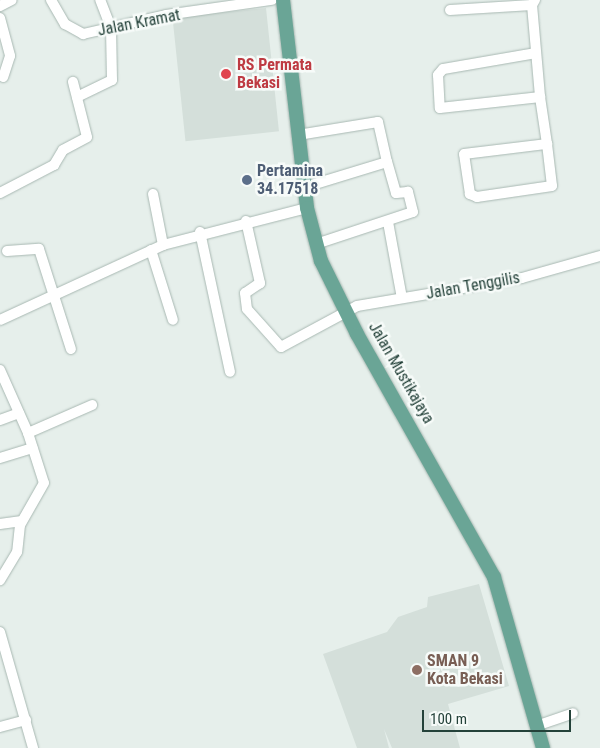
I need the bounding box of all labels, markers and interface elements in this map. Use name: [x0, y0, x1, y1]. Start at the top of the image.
street label: Jalan Kramat: [96, 6, 182, 40]
place label: RS Permata Bekasi: [237, 55, 312, 93]
marker: RS Permata Bekasi: [219, 67, 233, 81]
place label: Pertamina 34.17518: [257, 161, 323, 199]
marker: Pertamina 34.17518: [241, 174, 253, 186]
street label: Jalan Tenggilis: [425, 268, 521, 304]
street label: Jalan Mustikajaya: [364, 319, 438, 427]
place label: SMAN 9 Kota Bekasi: [427, 651, 503, 689]
marker: SMAN 9 Kota Bekasi: [411, 664, 423, 676]
scale bar: [425, 700, 574, 732]
text: 100 m: [430, 710, 467, 728]

